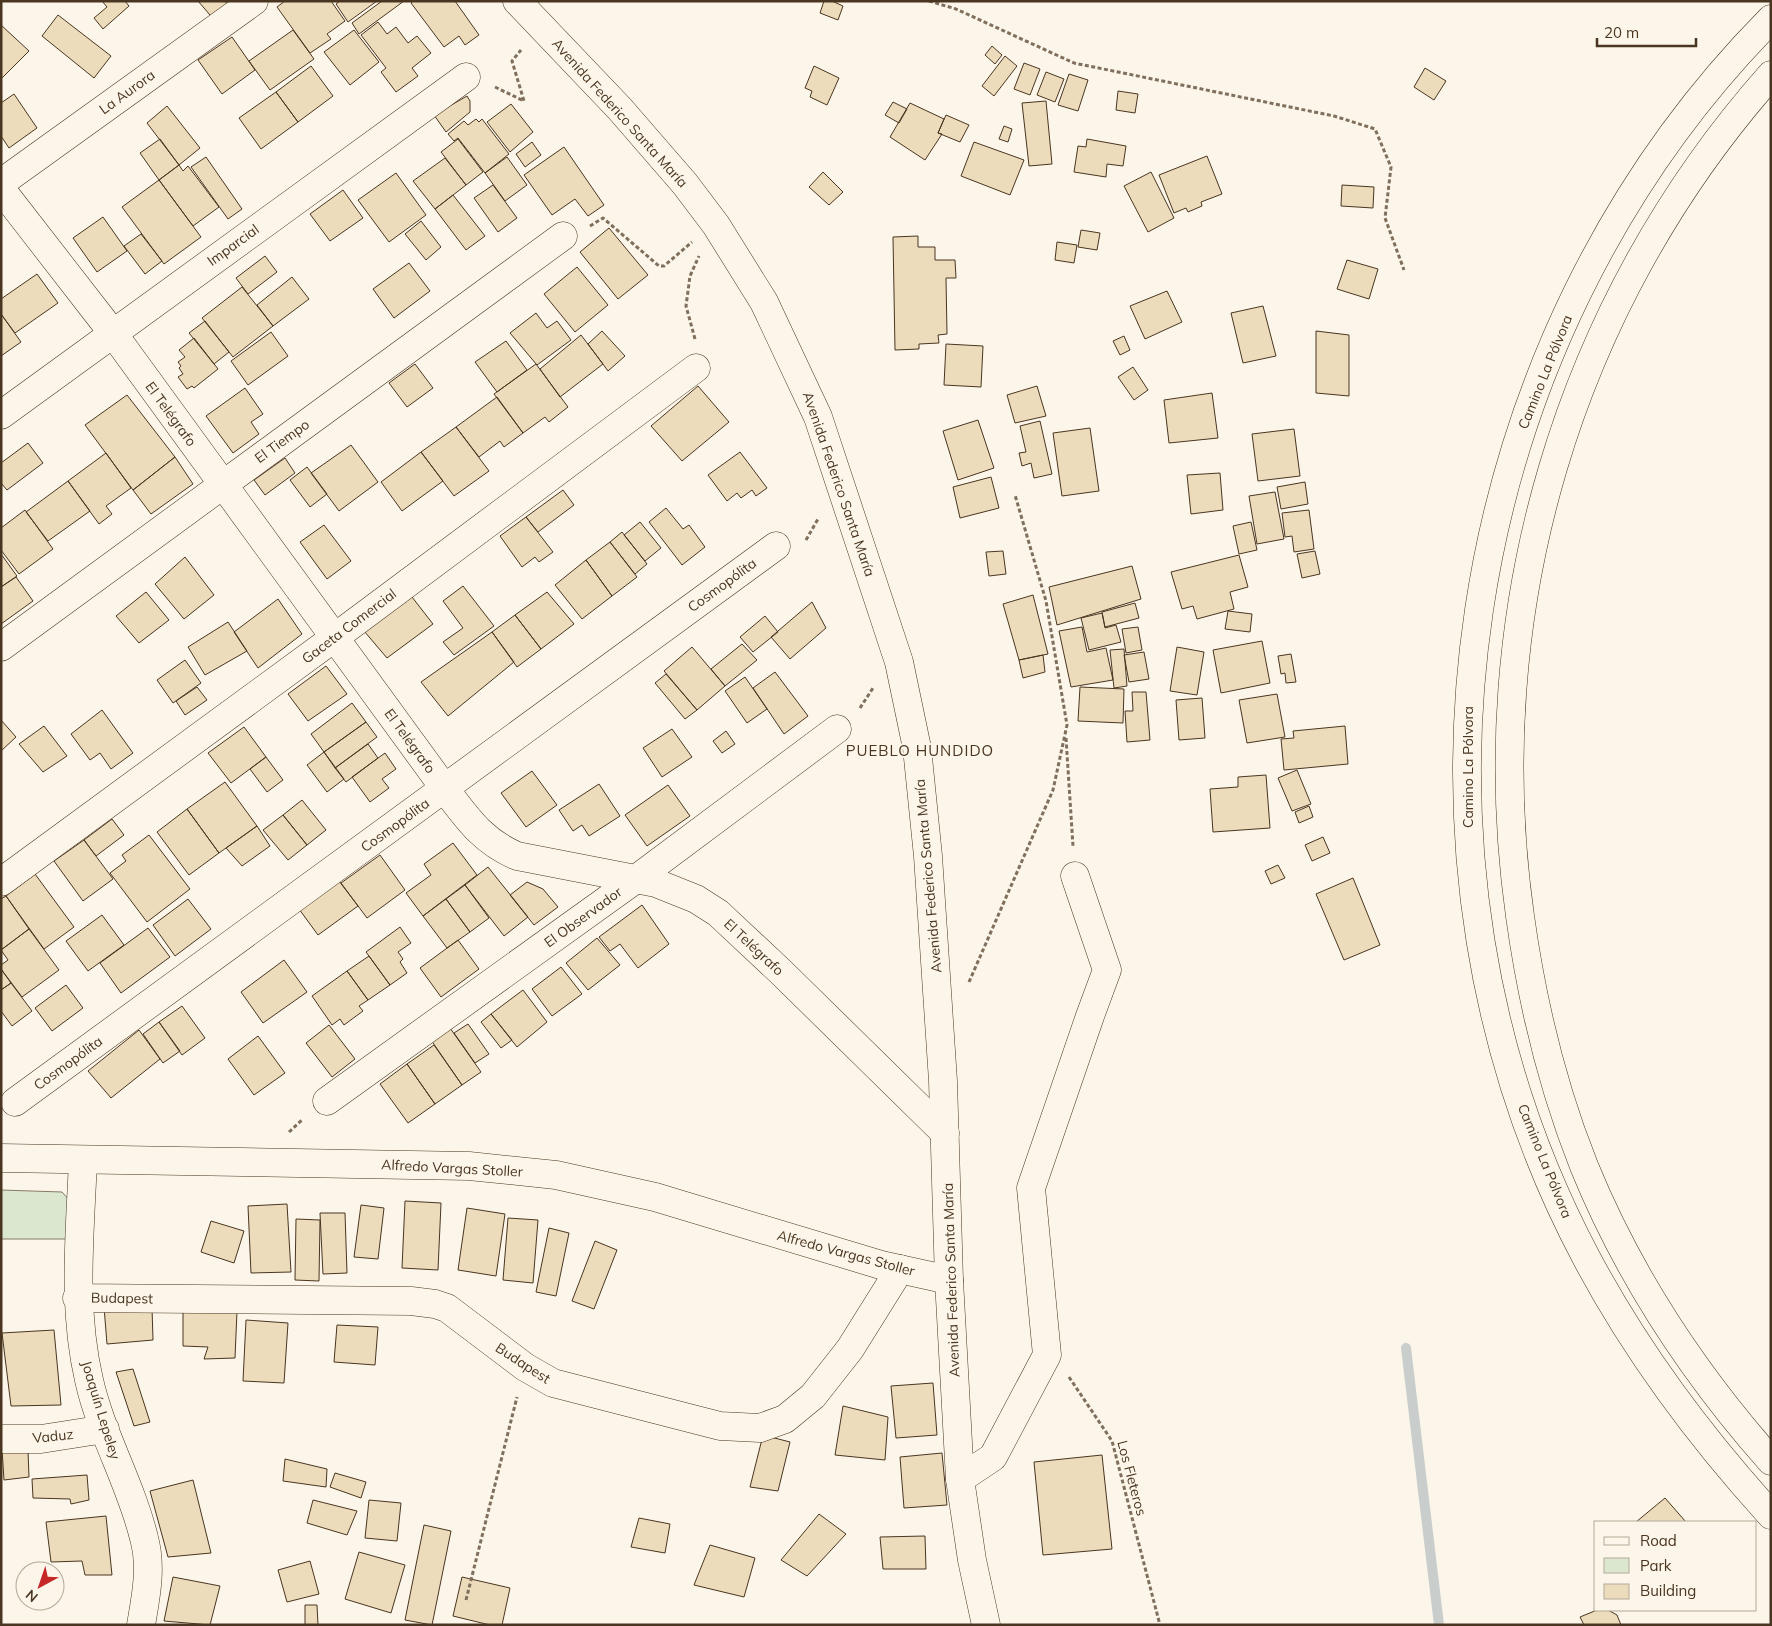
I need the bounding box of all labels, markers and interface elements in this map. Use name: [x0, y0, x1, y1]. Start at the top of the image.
scale bar: [1597, 15, 1696, 47]
text: 20 m: [1604, 23, 1639, 42]
street label: Avenida Federico Santa María: [548, 35, 692, 191]
street label: La Aurora: [96, 66, 158, 118]
street label: Imparcial: [204, 220, 262, 270]
street label: Camino La Pólvora: [1514, 312, 1576, 432]
street label: El Telégrafo: [142, 378, 200, 450]
street label: Avenida Federico Santa María: [799, 389, 879, 579]
street label: El Tiempo: [251, 415, 313, 467]
street label: Cosmopólita: [684, 554, 760, 616]
street label: Gaceta Comercial: [298, 585, 400, 667]
street label: El Telégrafo: [381, 705, 439, 777]
street label: Camino La Pólvora: [1459, 706, 1477, 828]
district label: PUEBLO HUNDIDO: [846, 741, 994, 760]
street label: Avenida Federico Santa María: [911, 778, 945, 974]
street label: Cosmopólita: [357, 794, 433, 856]
street label: El Observador: [541, 882, 626, 951]
street label: El Telégrafo: [720, 915, 788, 979]
street label: Cosmopólita: [30, 1032, 106, 1094]
street label: Camino La Pólvora: [1514, 1101, 1576, 1221]
street label: Alfredo Vargas Stoller: [381, 1155, 524, 1181]
street label: Avenida Federico Santa María: [939, 1183, 963, 1377]
street label: Alfredo Vargas Stoller: [775, 1226, 918, 1280]
street label: Budapest: [91, 1288, 153, 1308]
street label: Budapest: [492, 1339, 554, 1388]
street label: Joaquín Lepeley: [77, 1359, 125, 1462]
street label: Vaduz: [32, 1425, 74, 1447]
street label: Los Fleteros: [1113, 1438, 1151, 1518]
legend: [1594, 1521, 1757, 1611]
text: Road: [1640, 1531, 1677, 1550]
text: Park: [1640, 1556, 1672, 1575]
north arrow: [15, 1561, 65, 1611]
text: Building: [1640, 1581, 1696, 1600]
text: N: [22, 1586, 41, 1606]

